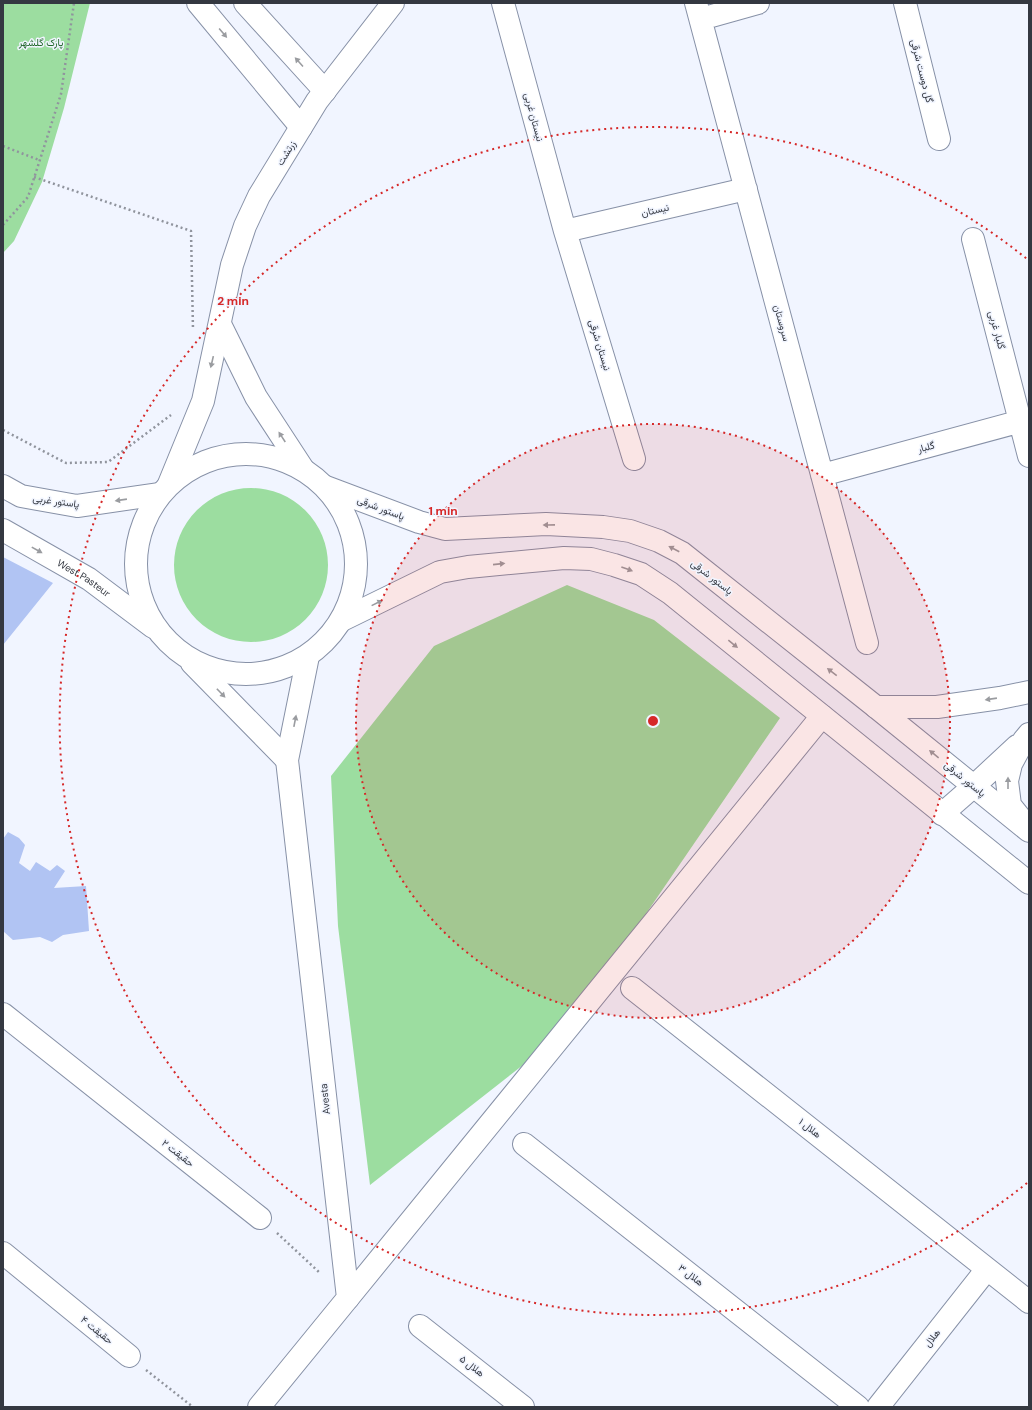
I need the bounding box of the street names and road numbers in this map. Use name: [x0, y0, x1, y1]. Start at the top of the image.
street label: گل دوست شرقی: [908, 38, 936, 105]
street label: نیستان غربی: [521, 91, 547, 143]
street label: زرتشت: [274, 138, 298, 168]
street label: نیستان: [640, 200, 670, 219]
street label: سروستان: [771, 303, 793, 343]
street label: گلبار غربی: [986, 309, 1008, 351]
street label: نیستان شرقی: [586, 318, 614, 372]
street label: گلبار: [915, 438, 936, 456]
street label: پاستور غربی: [32, 491, 80, 512]
street label: پاستور شرقی: [355, 493, 407, 524]
street label: West Pasteur: [55, 556, 114, 600]
street label: پاستور شرقی: [688, 557, 736, 598]
street label: پاستور شرقی: [941, 758, 988, 801]
street label: Avesta: [317, 1083, 333, 1115]
street label: هلال ۱: [796, 1115, 824, 1141]
street label: حقیقت ۲: [159, 1136, 197, 1170]
street label: هلال ۳: [676, 1261, 706, 1289]
street label: حقیقت ۴: [78, 1313, 116, 1347]
street label: هلال: [921, 1326, 943, 1350]
street label: هلال ۵: [457, 1352, 487, 1380]

